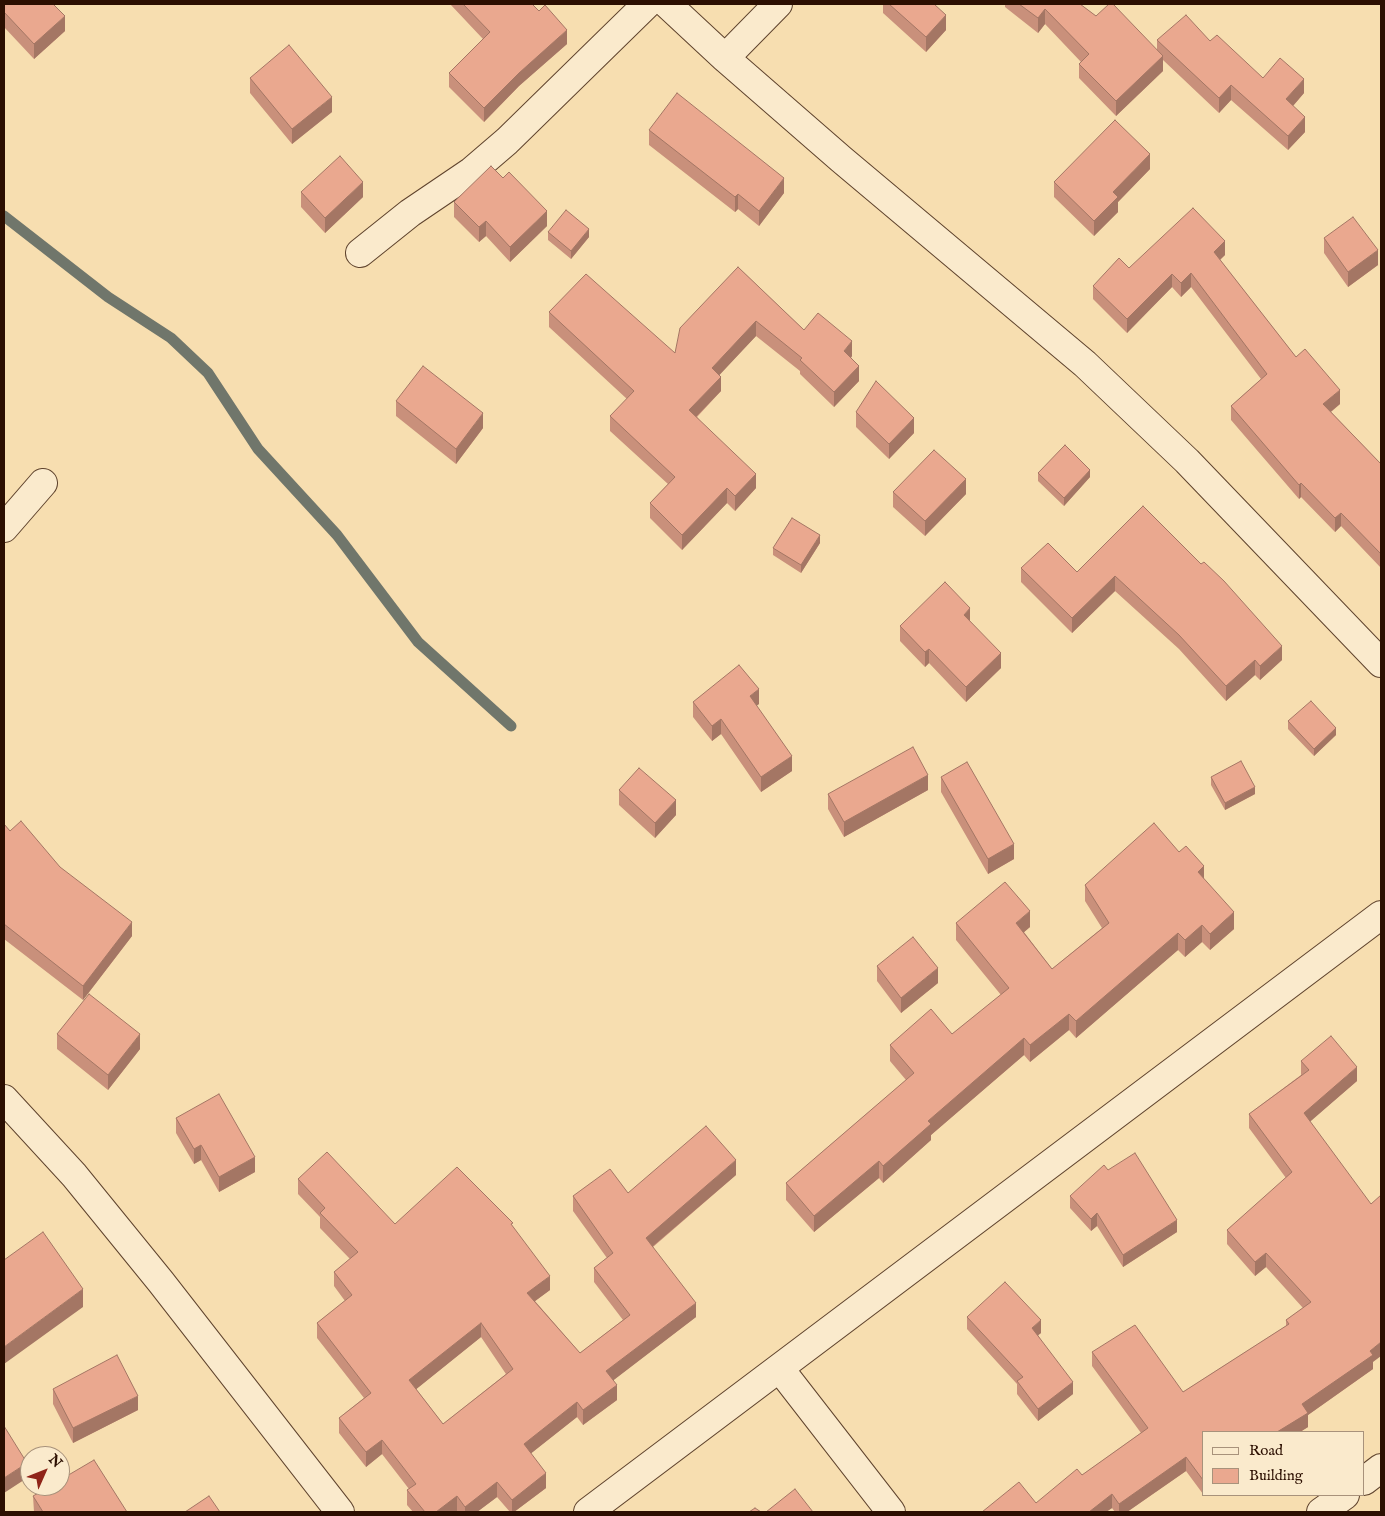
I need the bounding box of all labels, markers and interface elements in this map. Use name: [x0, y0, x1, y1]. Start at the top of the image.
legend: [1202, 1431, 1365, 1496]
text: Road: [1249, 1441, 1283, 1460]
north arrow: [20, 1446, 70, 1496]
text: N: [44, 1451, 66, 1472]
text: Building: [1249, 1466, 1303, 1485]

